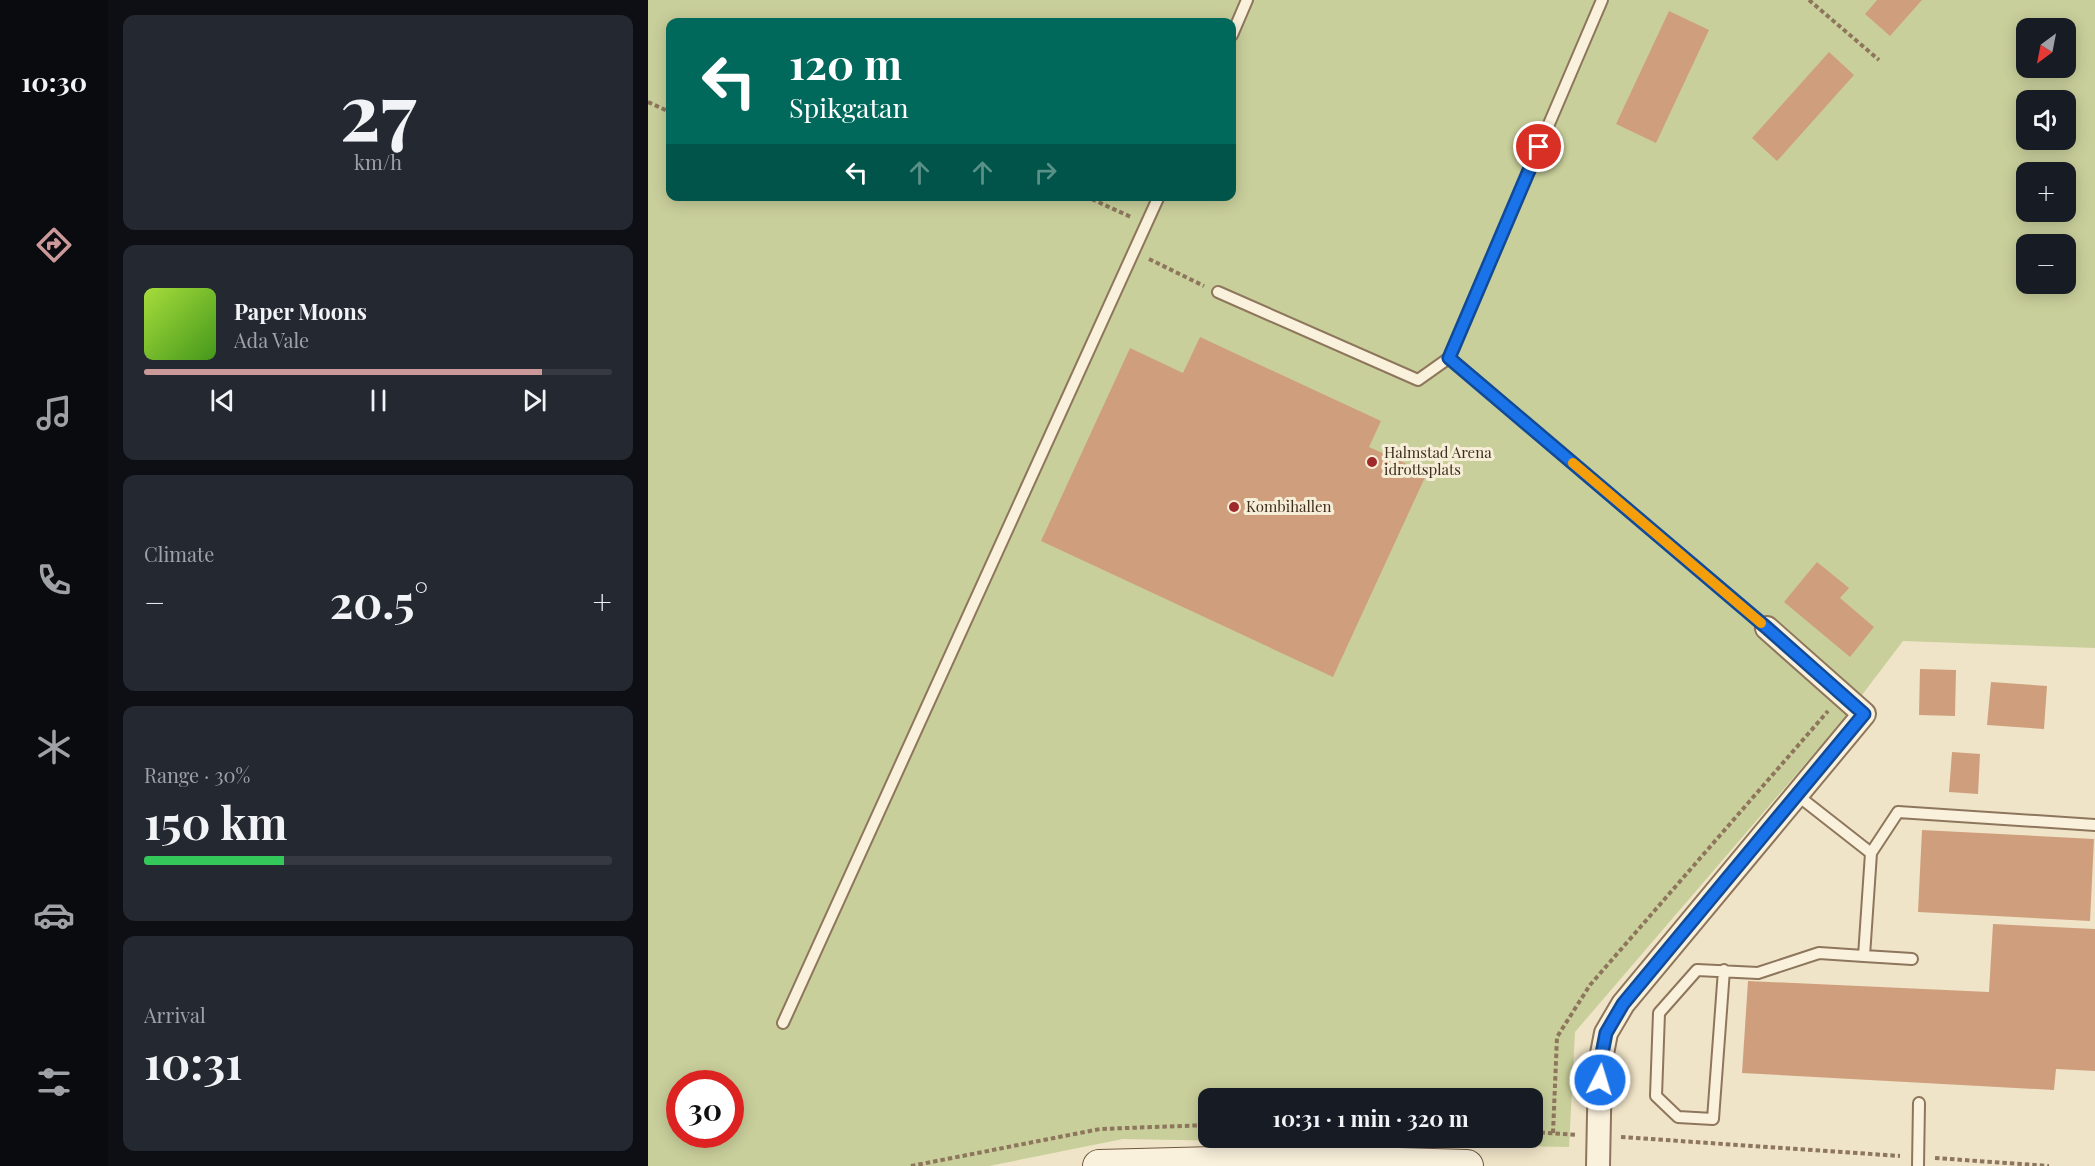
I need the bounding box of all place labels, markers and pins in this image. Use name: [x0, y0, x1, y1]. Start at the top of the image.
pin: [1513, 121, 1564, 172]
place label: Halmstad Arena idrottsplats: [1384, 442, 1492, 479]
marker: Halmstad Arena idrottsplats: [1365, 455, 1379, 469]
place label: Kombihallen: [1246, 496, 1332, 516]
marker: Kombihallen: [1227, 500, 1241, 514]

